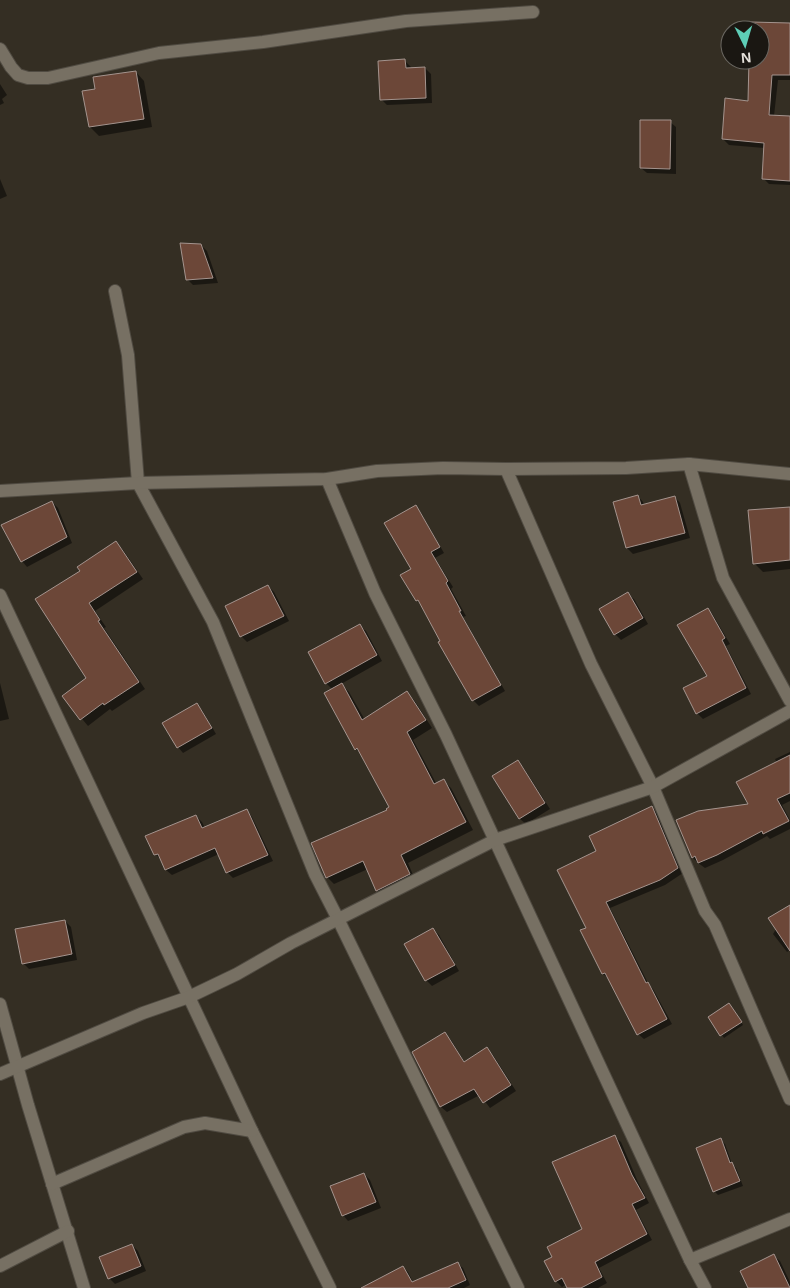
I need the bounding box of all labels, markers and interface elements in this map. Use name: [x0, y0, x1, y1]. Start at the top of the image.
north arrow: [720, 20, 770, 70]
text: N: [740, 50, 752, 66]

